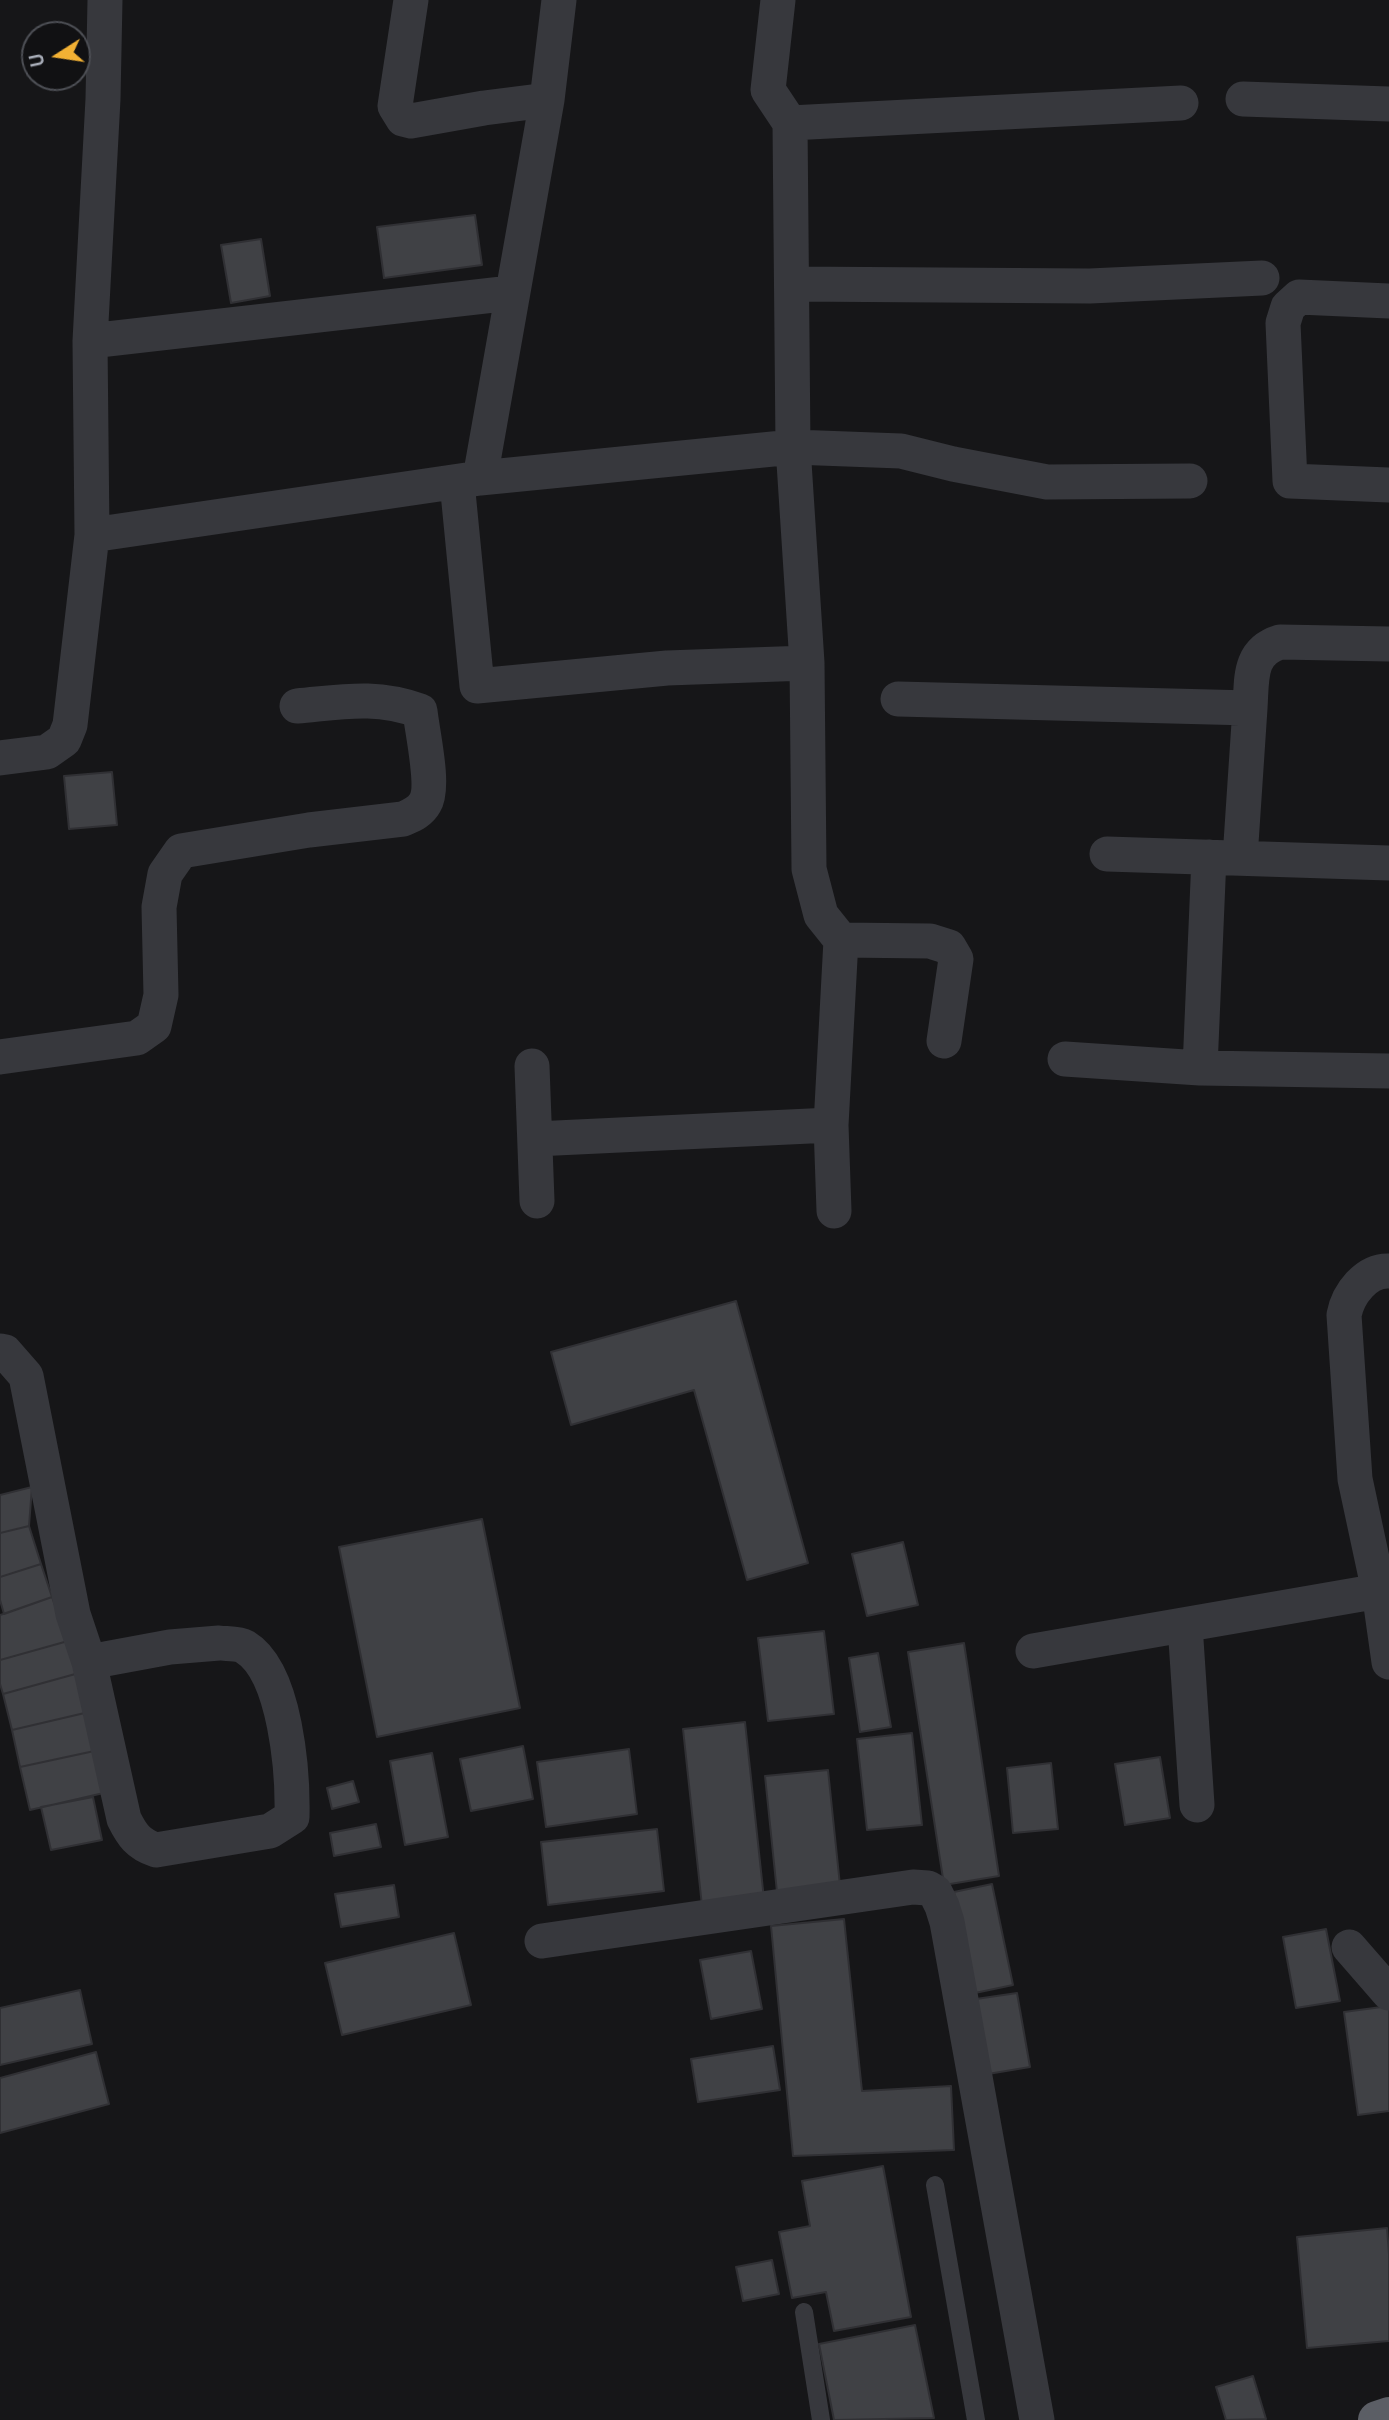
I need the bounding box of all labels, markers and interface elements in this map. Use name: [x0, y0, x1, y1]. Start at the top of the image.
north arrow: [21, 21, 91, 91]
text: U: [23, 51, 50, 69]

